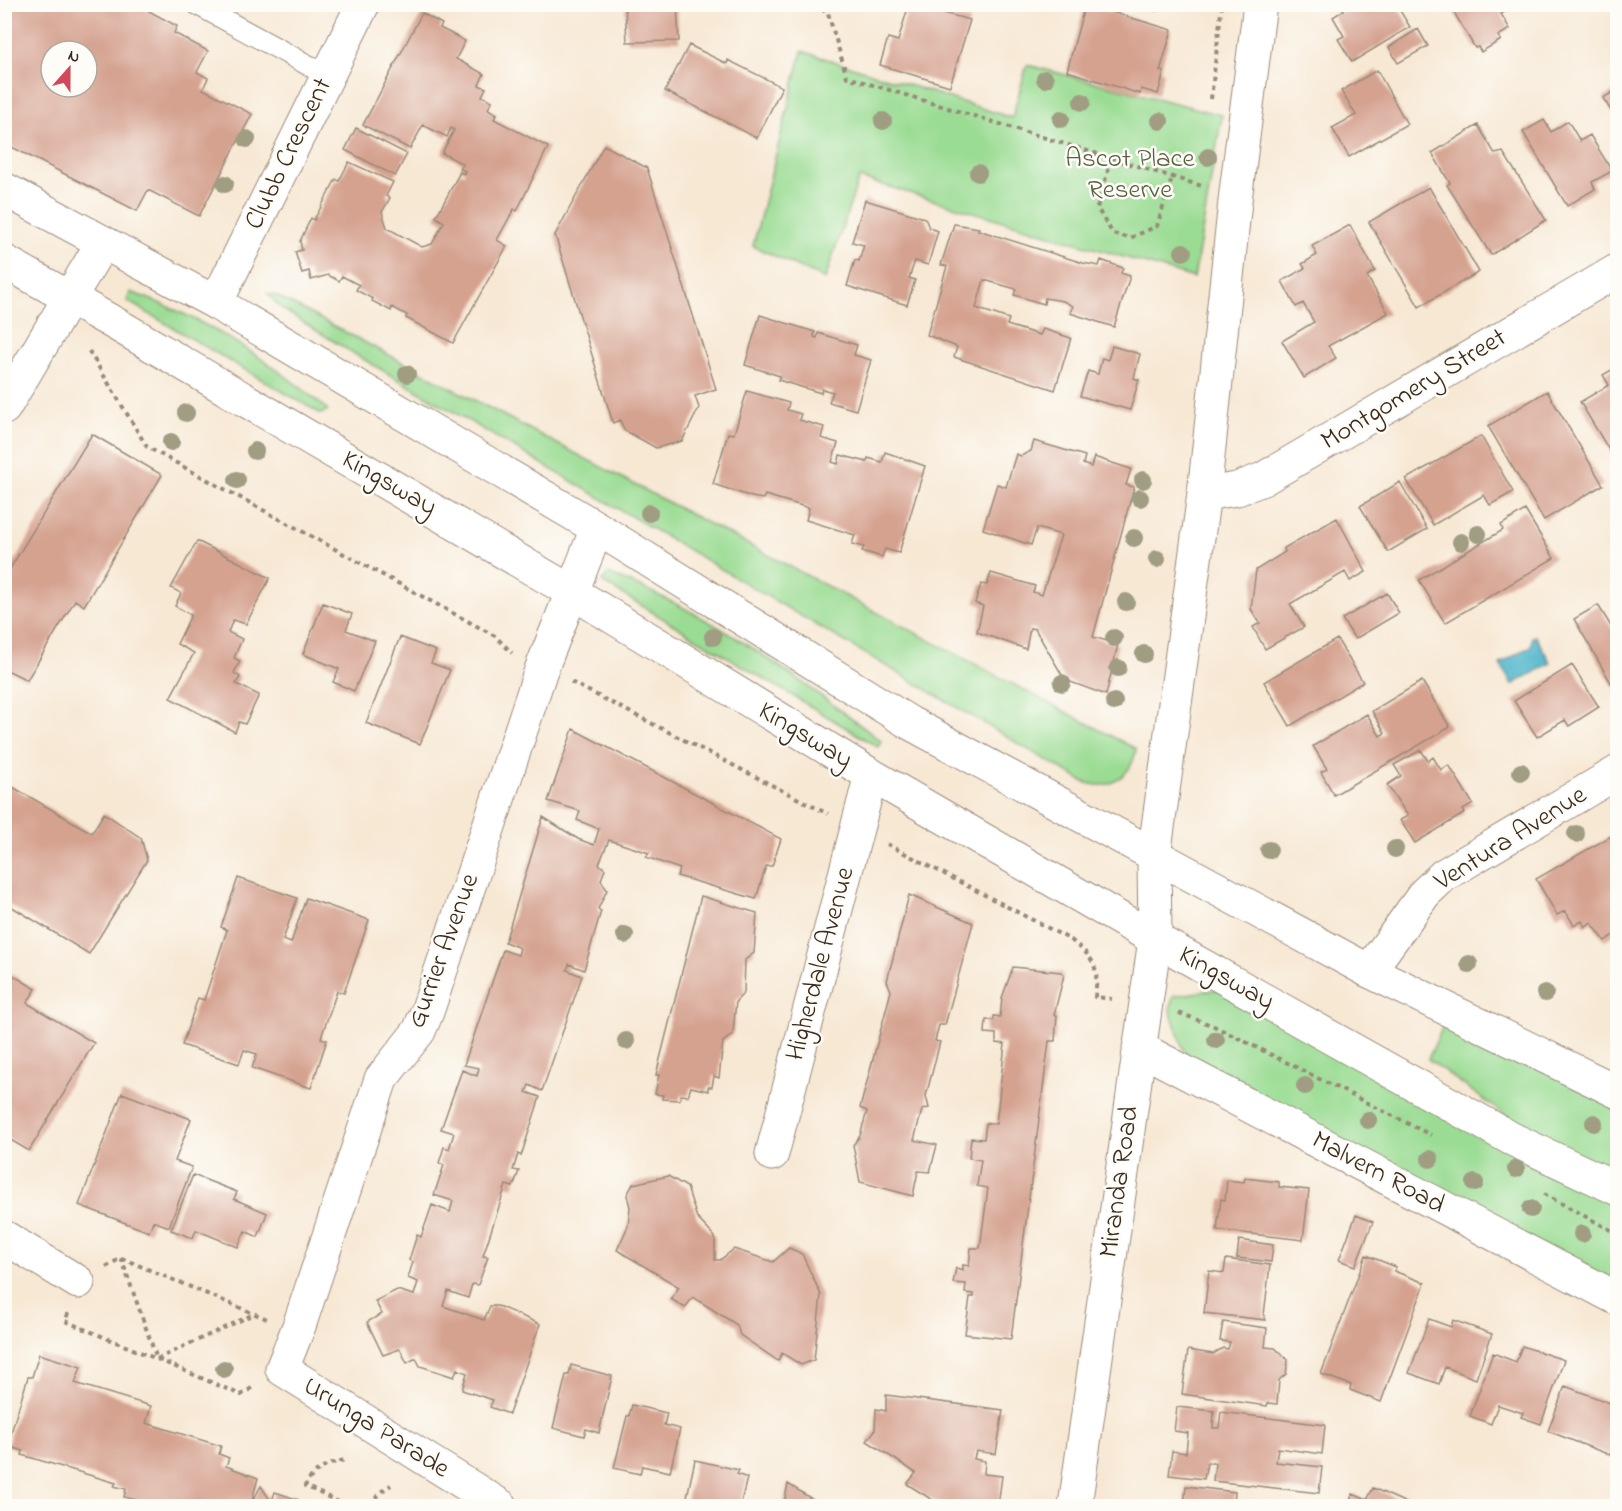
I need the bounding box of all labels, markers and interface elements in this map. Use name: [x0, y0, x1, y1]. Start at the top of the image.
north arrow: [39, 39, 99, 99]
text: N: [64, 44, 83, 70]
street label: Clubb Crescent: [235, 71, 343, 237]
park label: Ascot Place Reserve: [1065, 140, 1196, 210]
street label: Montgomery Street: [1314, 319, 1514, 461]
street label: Kingsway: [334, 441, 444, 527]
street label: Kingsway: [750, 692, 860, 780]
street label: Ventura Avenue: [1426, 776, 1595, 902]
street label: Higherdale Avenue: [776, 862, 866, 1065]
street label: Gurrier Avenue: [398, 867, 490, 1034]
street label: Kingsway: [1171, 937, 1281, 1021]
street label: Miranda Road: [1090, 1104, 1150, 1260]
street label: Malvern Road: [1304, 1122, 1452, 1224]
street label: Urunga Parade: [295, 1367, 458, 1489]

